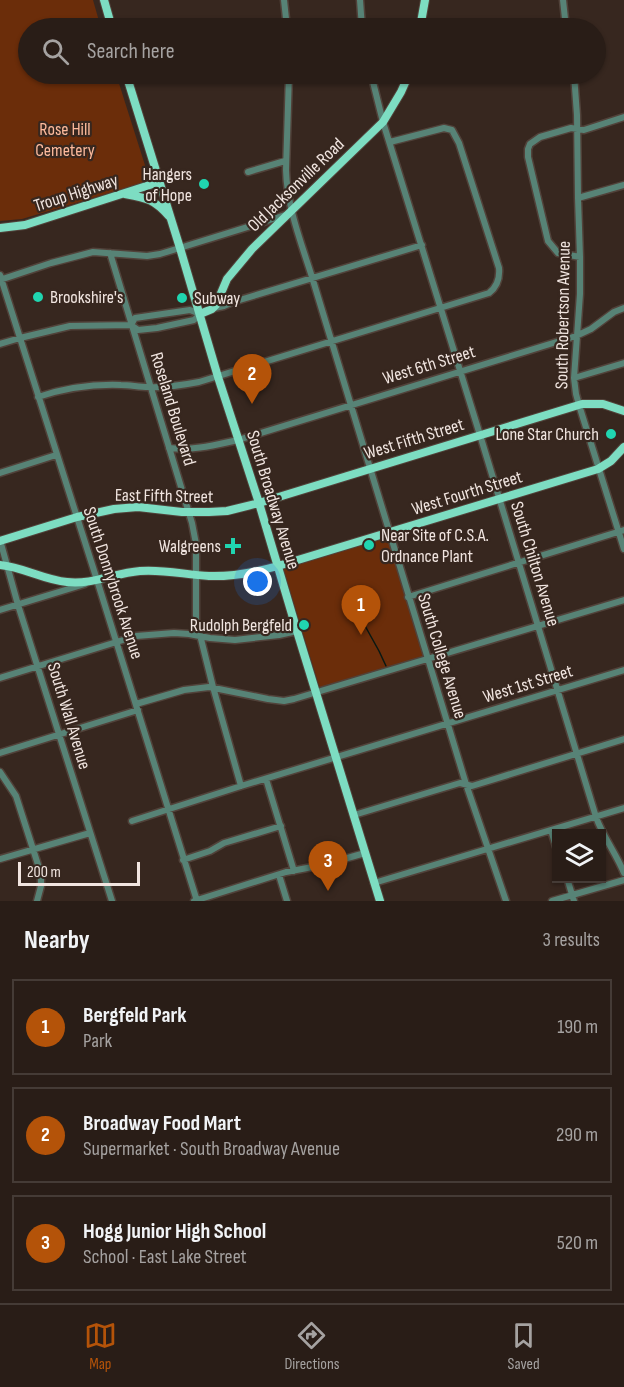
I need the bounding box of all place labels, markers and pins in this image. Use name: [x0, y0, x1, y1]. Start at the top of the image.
place label: Hangers of Hope: [143, 164, 192, 206]
marker: Hangers of Hope: [197, 177, 211, 191]
place label: Brookshire's: [50, 287, 123, 308]
place label: Subway: [194, 288, 240, 309]
marker: Brookshire's: [31, 290, 45, 304]
marker: Subway: [175, 291, 189, 305]
pin: 2: [232, 354, 272, 404]
place label: Lone Star Church: [495, 424, 599, 445]
marker: Lone Star Church: [604, 427, 618, 441]
place label: Near Site of C.S.A. Ordnance Plant: [381, 525, 489, 567]
place label: Walgreens: [159, 536, 221, 557]
marker: Near Site of C.S.A. Ordnance Plant: [362, 538, 376, 552]
marker: Walgreens: [226, 539, 240, 553]
pin: 1: [342, 586, 380, 635]
place label: Rudolph Bergfeld: [190, 615, 292, 636]
marker: Rudolph Bergfeld: [297, 618, 311, 632]
pin: 3: [308, 842, 348, 891]

